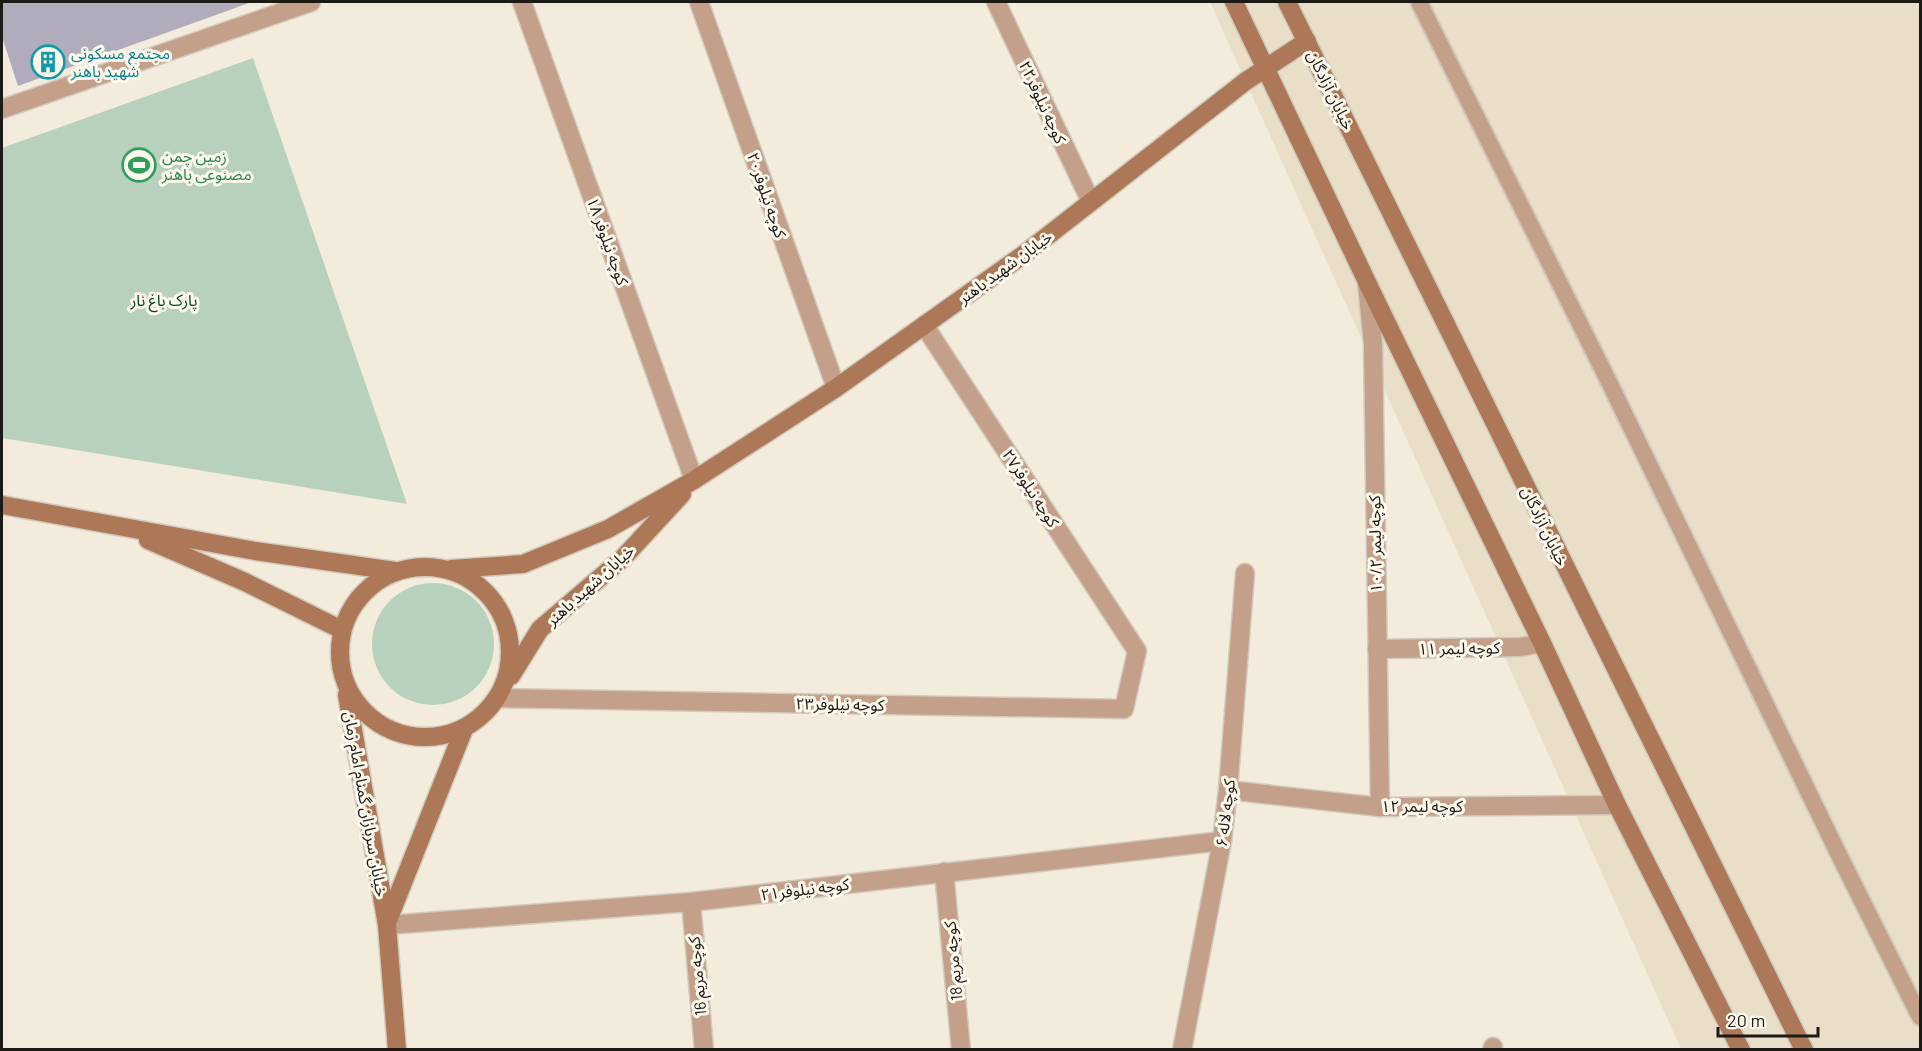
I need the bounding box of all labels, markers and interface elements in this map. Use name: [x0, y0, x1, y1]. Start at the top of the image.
place label: مجتمع مسکونی شهید باهنر: [70, 43, 170, 81]
building icon: مجتمع مسکونی شهید باهنر: [30, 44, 66, 80]
street label: خیابان آزادگان: [1303, 47, 1359, 133]
street label: کوچه نیلوفر۲۲: [1014, 57, 1071, 147]
place label: زمین چمن مصنوعی باهنر: [161, 146, 252, 184]
sports icon: زمین چمن مصنوعی باهنر: [121, 147, 157, 183]
street label: کوچه نیلوفر۲۰: [742, 150, 791, 241]
street label: کوچه نیلوفر ۱۸: [582, 194, 633, 288]
street label: خیابان شهید باهنر: [953, 226, 1056, 308]
park label: پارک باغ نار: [129, 290, 198, 313]
street label: کوچه نیلوفر۲۷: [998, 445, 1064, 532]
street label: خیابان آزادگان: [1517, 483, 1573, 569]
street label: کوچه لیمر ۱۰/۲: [1364, 495, 1387, 593]
street label: خیابان شهید باهنر: [541, 540, 638, 630]
street label: کوچه لیمر ۱۱: [1418, 637, 1500, 660]
street label: کوچه نیلوفر۲۳: [795, 693, 885, 716]
street label: خیابان سربازان گمنام امام زمان: [337, 710, 392, 899]
street label: کوچه لاله ۶: [1211, 778, 1240, 848]
street label: کوچه لیمر ۱۲: [1381, 796, 1463, 817]
street label: کوچه نیلوفر۲۱: [760, 874, 851, 905]
street label: کوچه مریم 18: [940, 920, 969, 1002]
street label: کوچه مریم 16: [684, 935, 713, 1017]
scale bar: [1718, 1000, 1818, 1038]
text: 20 m: [1727, 1009, 1765, 1031]

